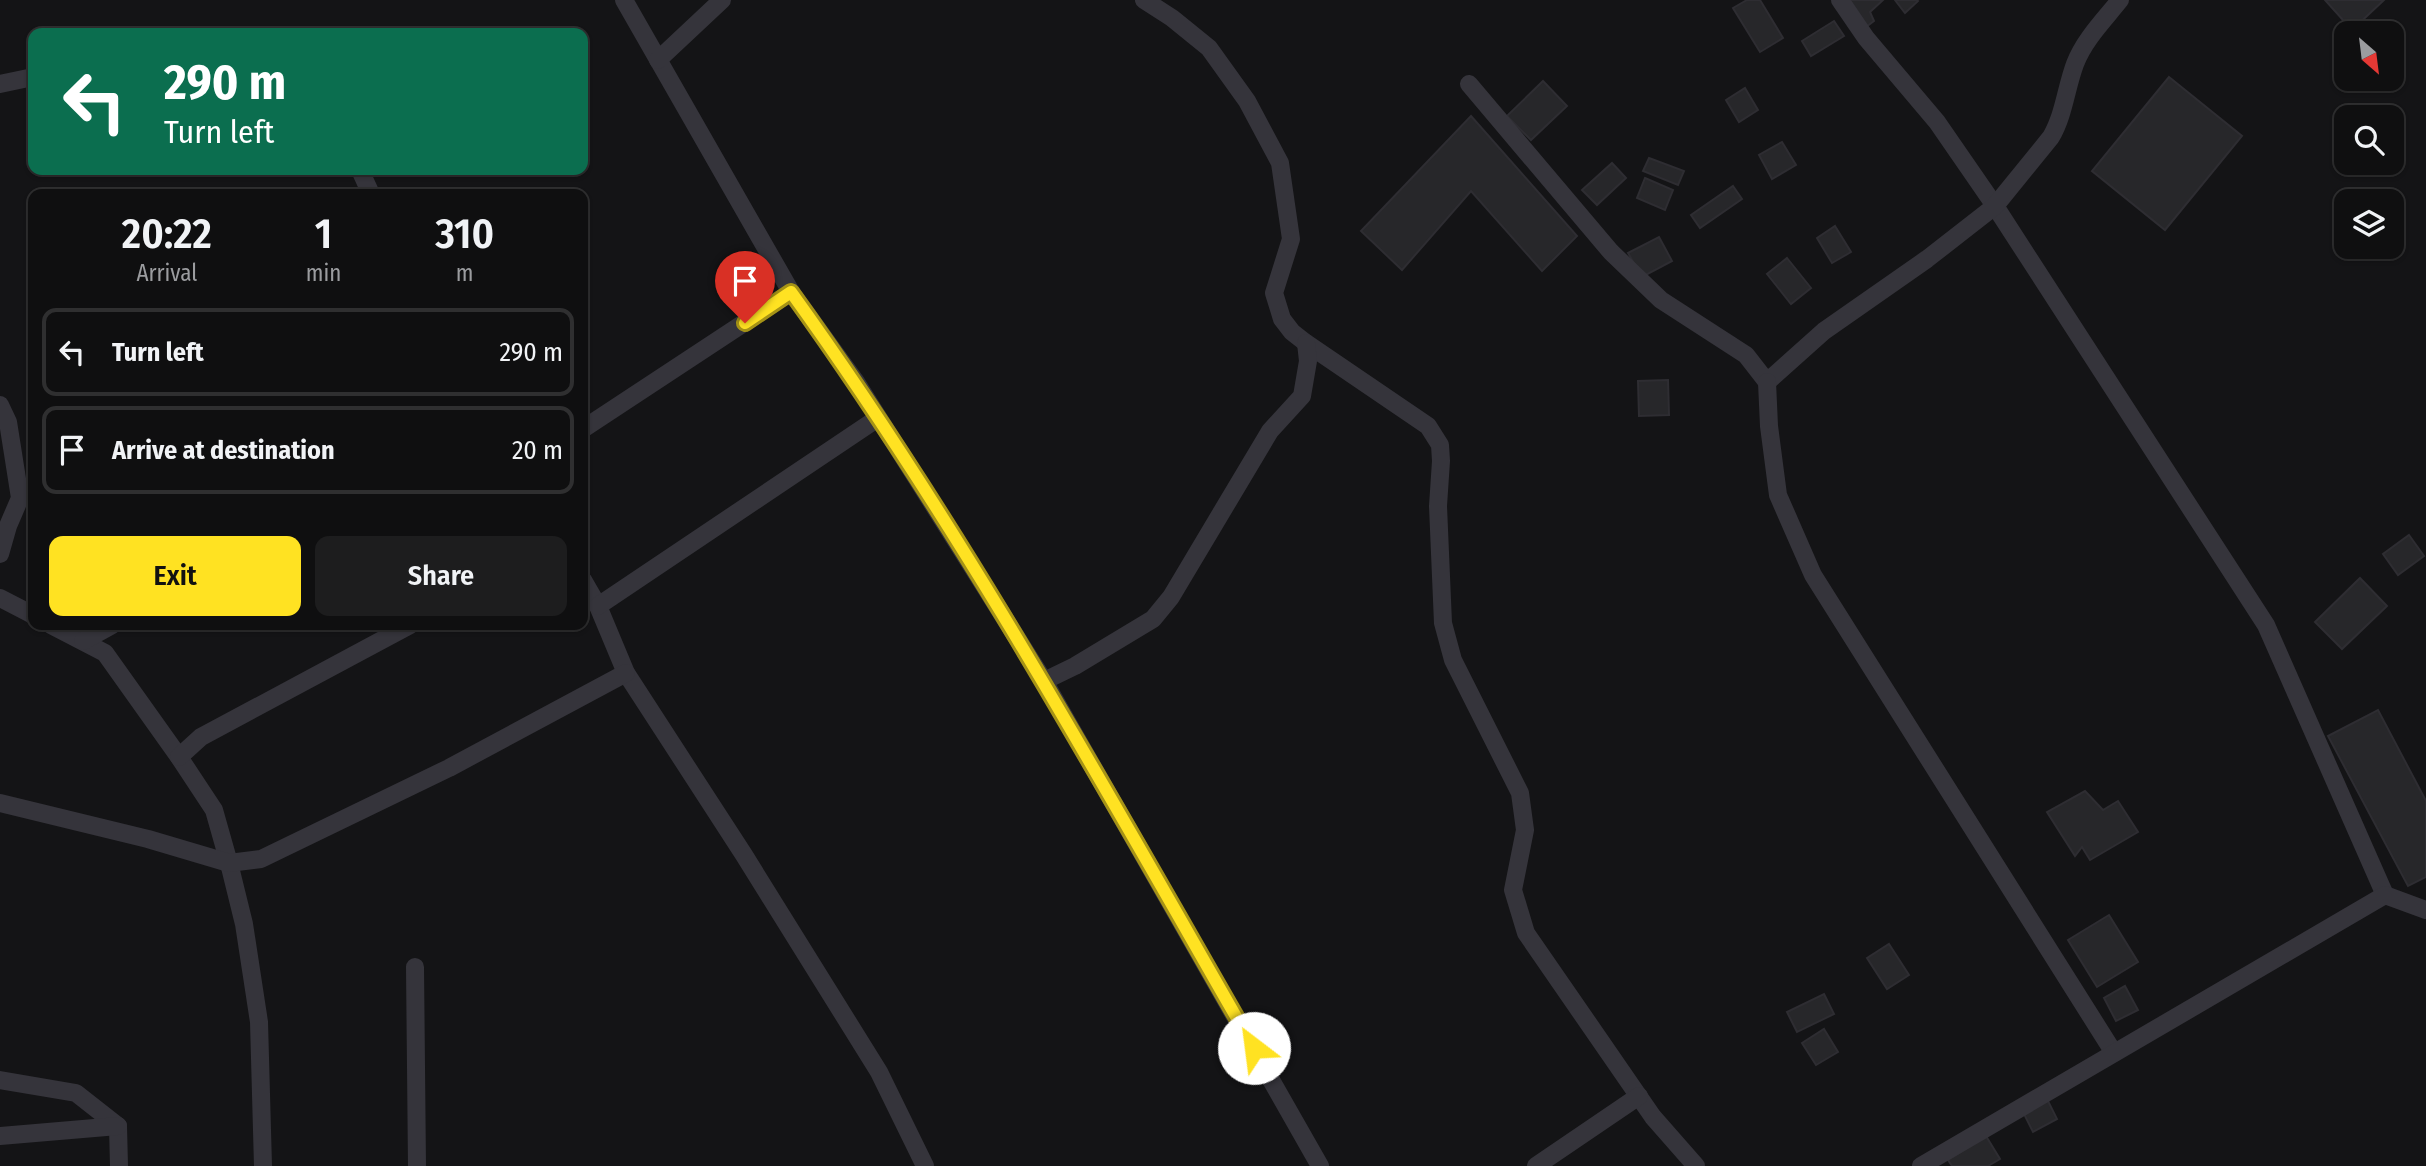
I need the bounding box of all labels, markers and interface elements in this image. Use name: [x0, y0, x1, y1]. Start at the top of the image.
north arrow: [2334, 21, 2404, 91]
map controls: [2334, 21, 2404, 259]
text: 290 m: [164, 53, 286, 112]
icon: left: [49, 56, 140, 147]
button: search: [2334, 105, 2404, 175]
text: Turn left: [164, 113, 274, 151]
button: layers: [2334, 189, 2404, 259]
text: 20:22: [122, 209, 212, 259]
text: 1: [315, 209, 332, 259]
text: 310: [435, 209, 494, 259]
pin: [715, 251, 775, 323]
text: Arrival: [136, 259, 197, 287]
text: min: [306, 259, 341, 287]
text: m: [456, 259, 473, 287]
icon: arrive: [726, 262, 764, 300]
icon: left: [53, 333, 91, 371]
text: Turn left: [112, 337, 204, 368]
text: 290 m: [499, 337, 563, 368]
icon: arrive: [53, 431, 91, 469]
text: Arrive at destination: [112, 435, 335, 466]
text: 20 m: [512, 435, 563, 466]
button: Exit: [49, 536, 301, 616]
button: Share: [315, 536, 567, 616]
position arrow: [1217, 1011, 1291, 1085]

